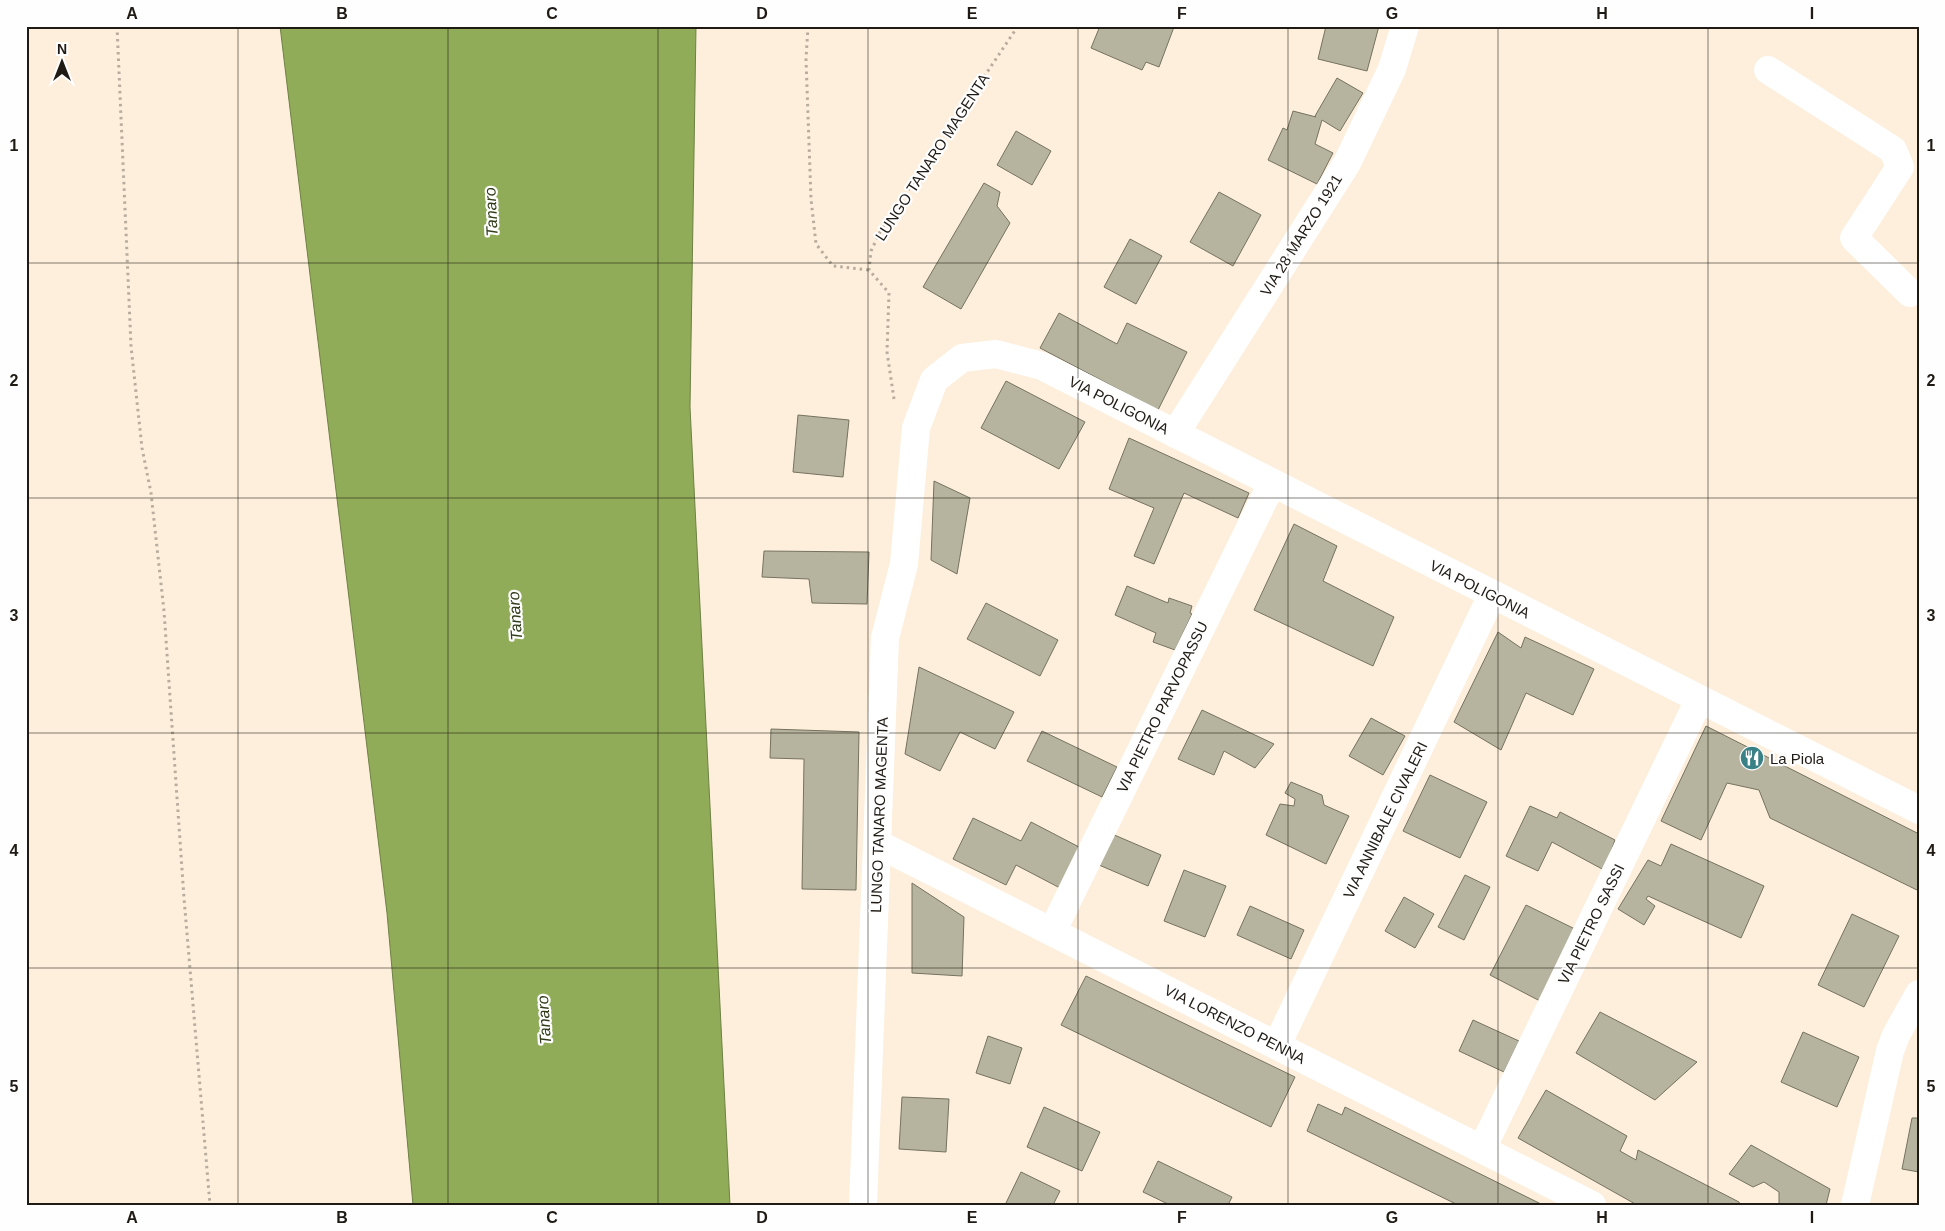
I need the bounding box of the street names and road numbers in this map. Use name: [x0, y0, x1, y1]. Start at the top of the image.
street label: LUNGO TANARO MAGENTA: [872, 70, 992, 244]
street label: VIA 28 MARZO 1921: [1257, 171, 1345, 299]
street label: VIA POLIGONIA: [1066, 372, 1172, 438]
street label: VIA POLIGONIA: [1427, 556, 1533, 622]
street label: VIA PIETRO PARVOPASSU: [1113, 619, 1211, 795]
street label: LUNGO TANARO MAGENTA: [867, 717, 891, 913]
street label: VIA ANNIBALE CIVALERI: [1340, 739, 1430, 901]
street label: VIA PIETRO SASSI: [1554, 861, 1628, 987]
street label: VIA LORENZO PENNA: [1162, 981, 1308, 1067]

